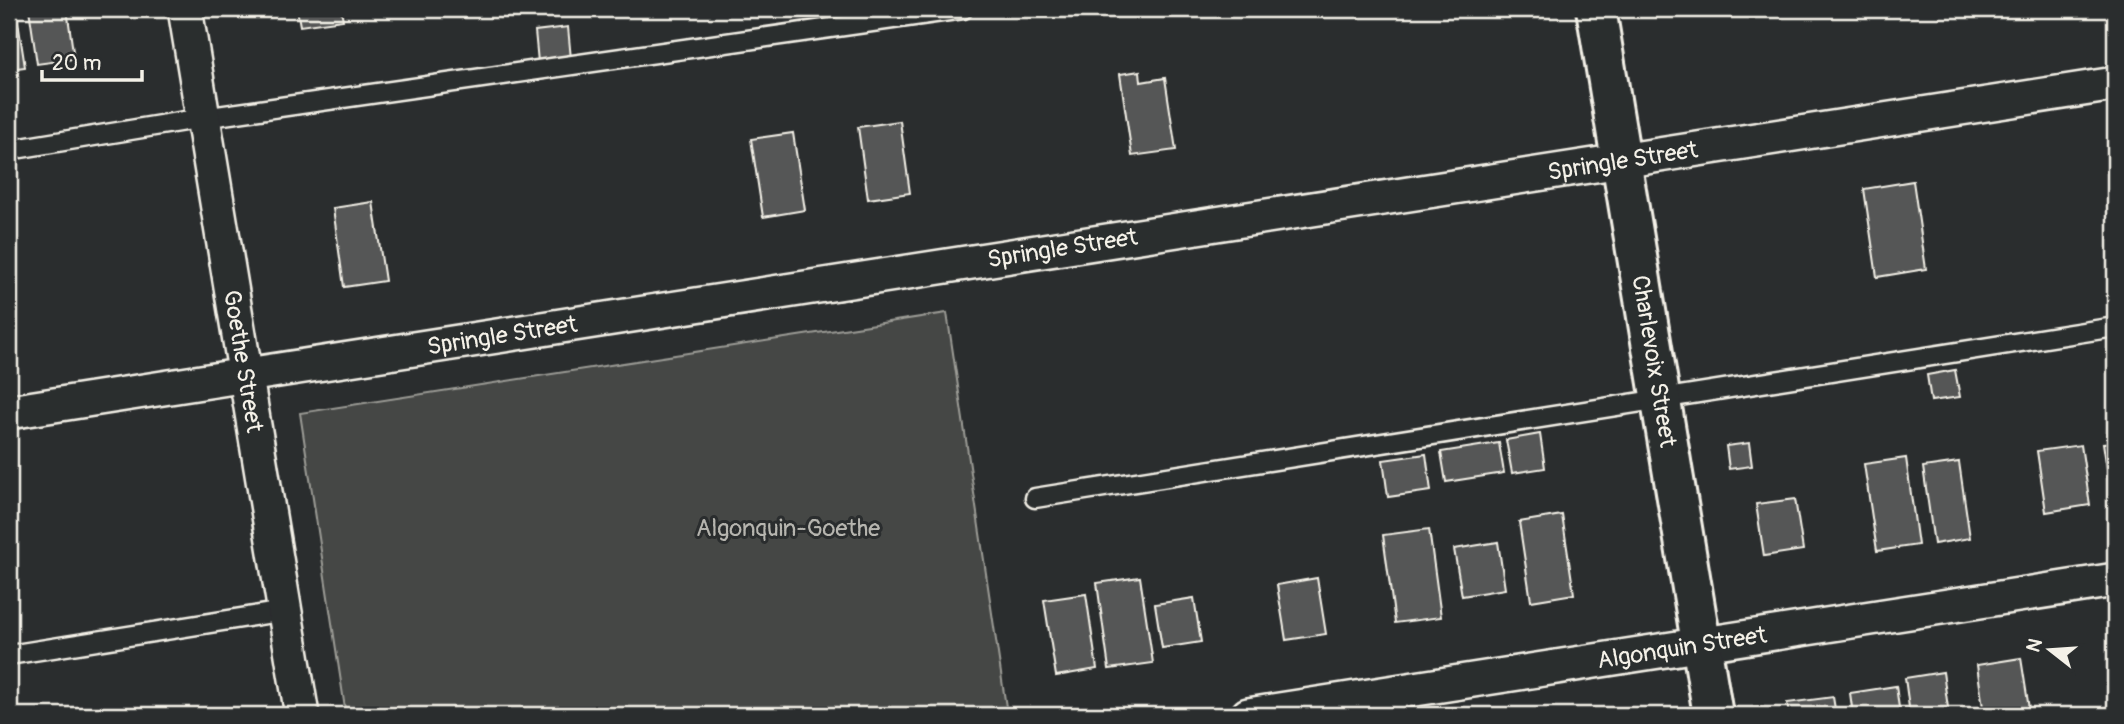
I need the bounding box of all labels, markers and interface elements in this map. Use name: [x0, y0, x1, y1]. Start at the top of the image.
scale bar: [42, 38, 142, 82]
text: 20 m: [52, 50, 101, 77]
street label: Springle Street: [1546, 135, 1700, 187]
street label: Springle Street: [985, 222, 1140, 274]
street label: Charlevoix Street: [1625, 273, 1682, 450]
street label: Goethe Street: [217, 288, 269, 435]
street label: Springle Street: [425, 310, 580, 362]
park label: Algonquin-Goethe: [696, 514, 880, 543]
north arrow: [2016, 616, 2086, 686]
street label: Algonquin Street: [1595, 620, 1769, 675]
text: N: [2021, 636, 2048, 655]

